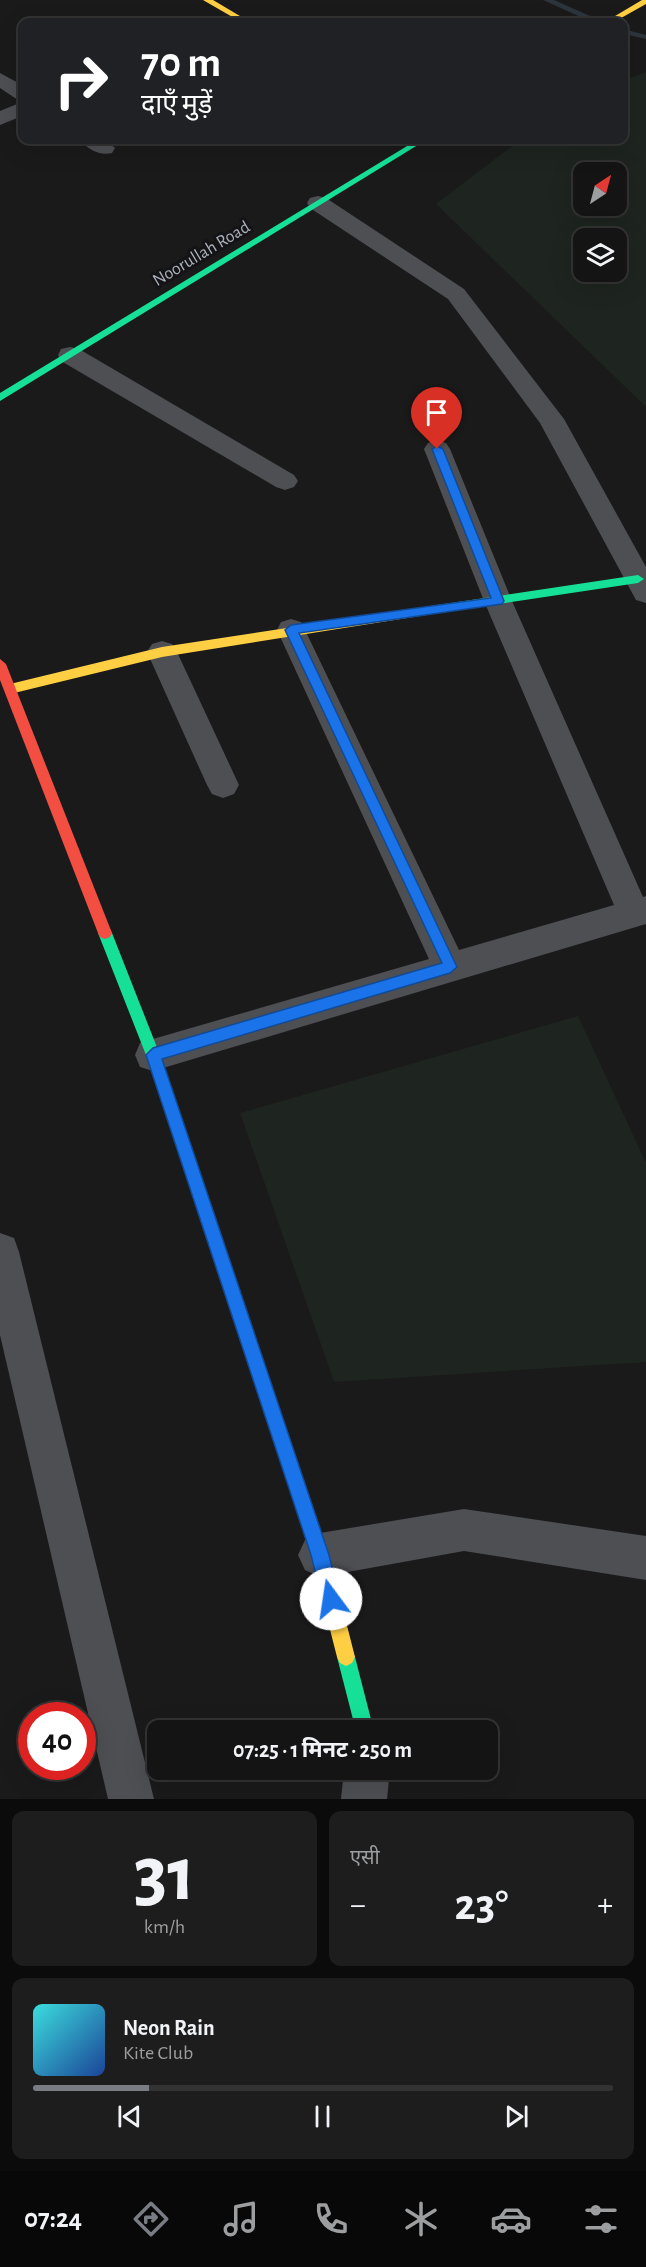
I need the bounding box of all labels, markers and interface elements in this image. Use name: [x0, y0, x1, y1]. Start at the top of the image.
icon: right: [42, 42, 120, 120]
text: 70 m: [141, 42, 221, 84]
text: दाएँ मुड़ें: [141, 91, 212, 118]
north arrow: [573, 162, 627, 216]
map controls: [573, 162, 627, 282]
street label: Noorullah Road: [150, 218, 253, 290]
button: layers: [573, 228, 627, 282]
pin: [411, 387, 462, 449]
icon: arrive: [420, 396, 453, 429]
position arrow: [299, 1567, 363, 1631]
speed limit sign: 40: [18, 1702, 96, 1780]
text: 07:25 · 1 मिनट · 250 m: [233, 1739, 412, 1761]
text: 31: [134, 1837, 195, 1915]
text: एसी: [350, 1848, 380, 1868]
text: 23°: [455, 1883, 508, 1928]
text: −: [350, 1889, 366, 1922]
text: +: [597, 1889, 613, 1922]
text: km/h: [144, 1917, 185, 1937]
text: Neon Rain: [123, 2017, 215, 2039]
text: Kite Club: [123, 2043, 193, 2063]
icon: previous: [113, 2100, 146, 2133]
icon: pause: [306, 2100, 339, 2133]
icon: next: [500, 2100, 533, 2133]
icon: directions: [130, 2198, 172, 2240]
icon: music: [220, 2198, 262, 2240]
icon: phone: [310, 2198, 352, 2240]
icon: climate: [400, 2198, 442, 2240]
icon: car: [490, 2198, 532, 2240]
icon: filters: [580, 2198, 622, 2240]
text: 07:24: [24, 2205, 82, 2232]

